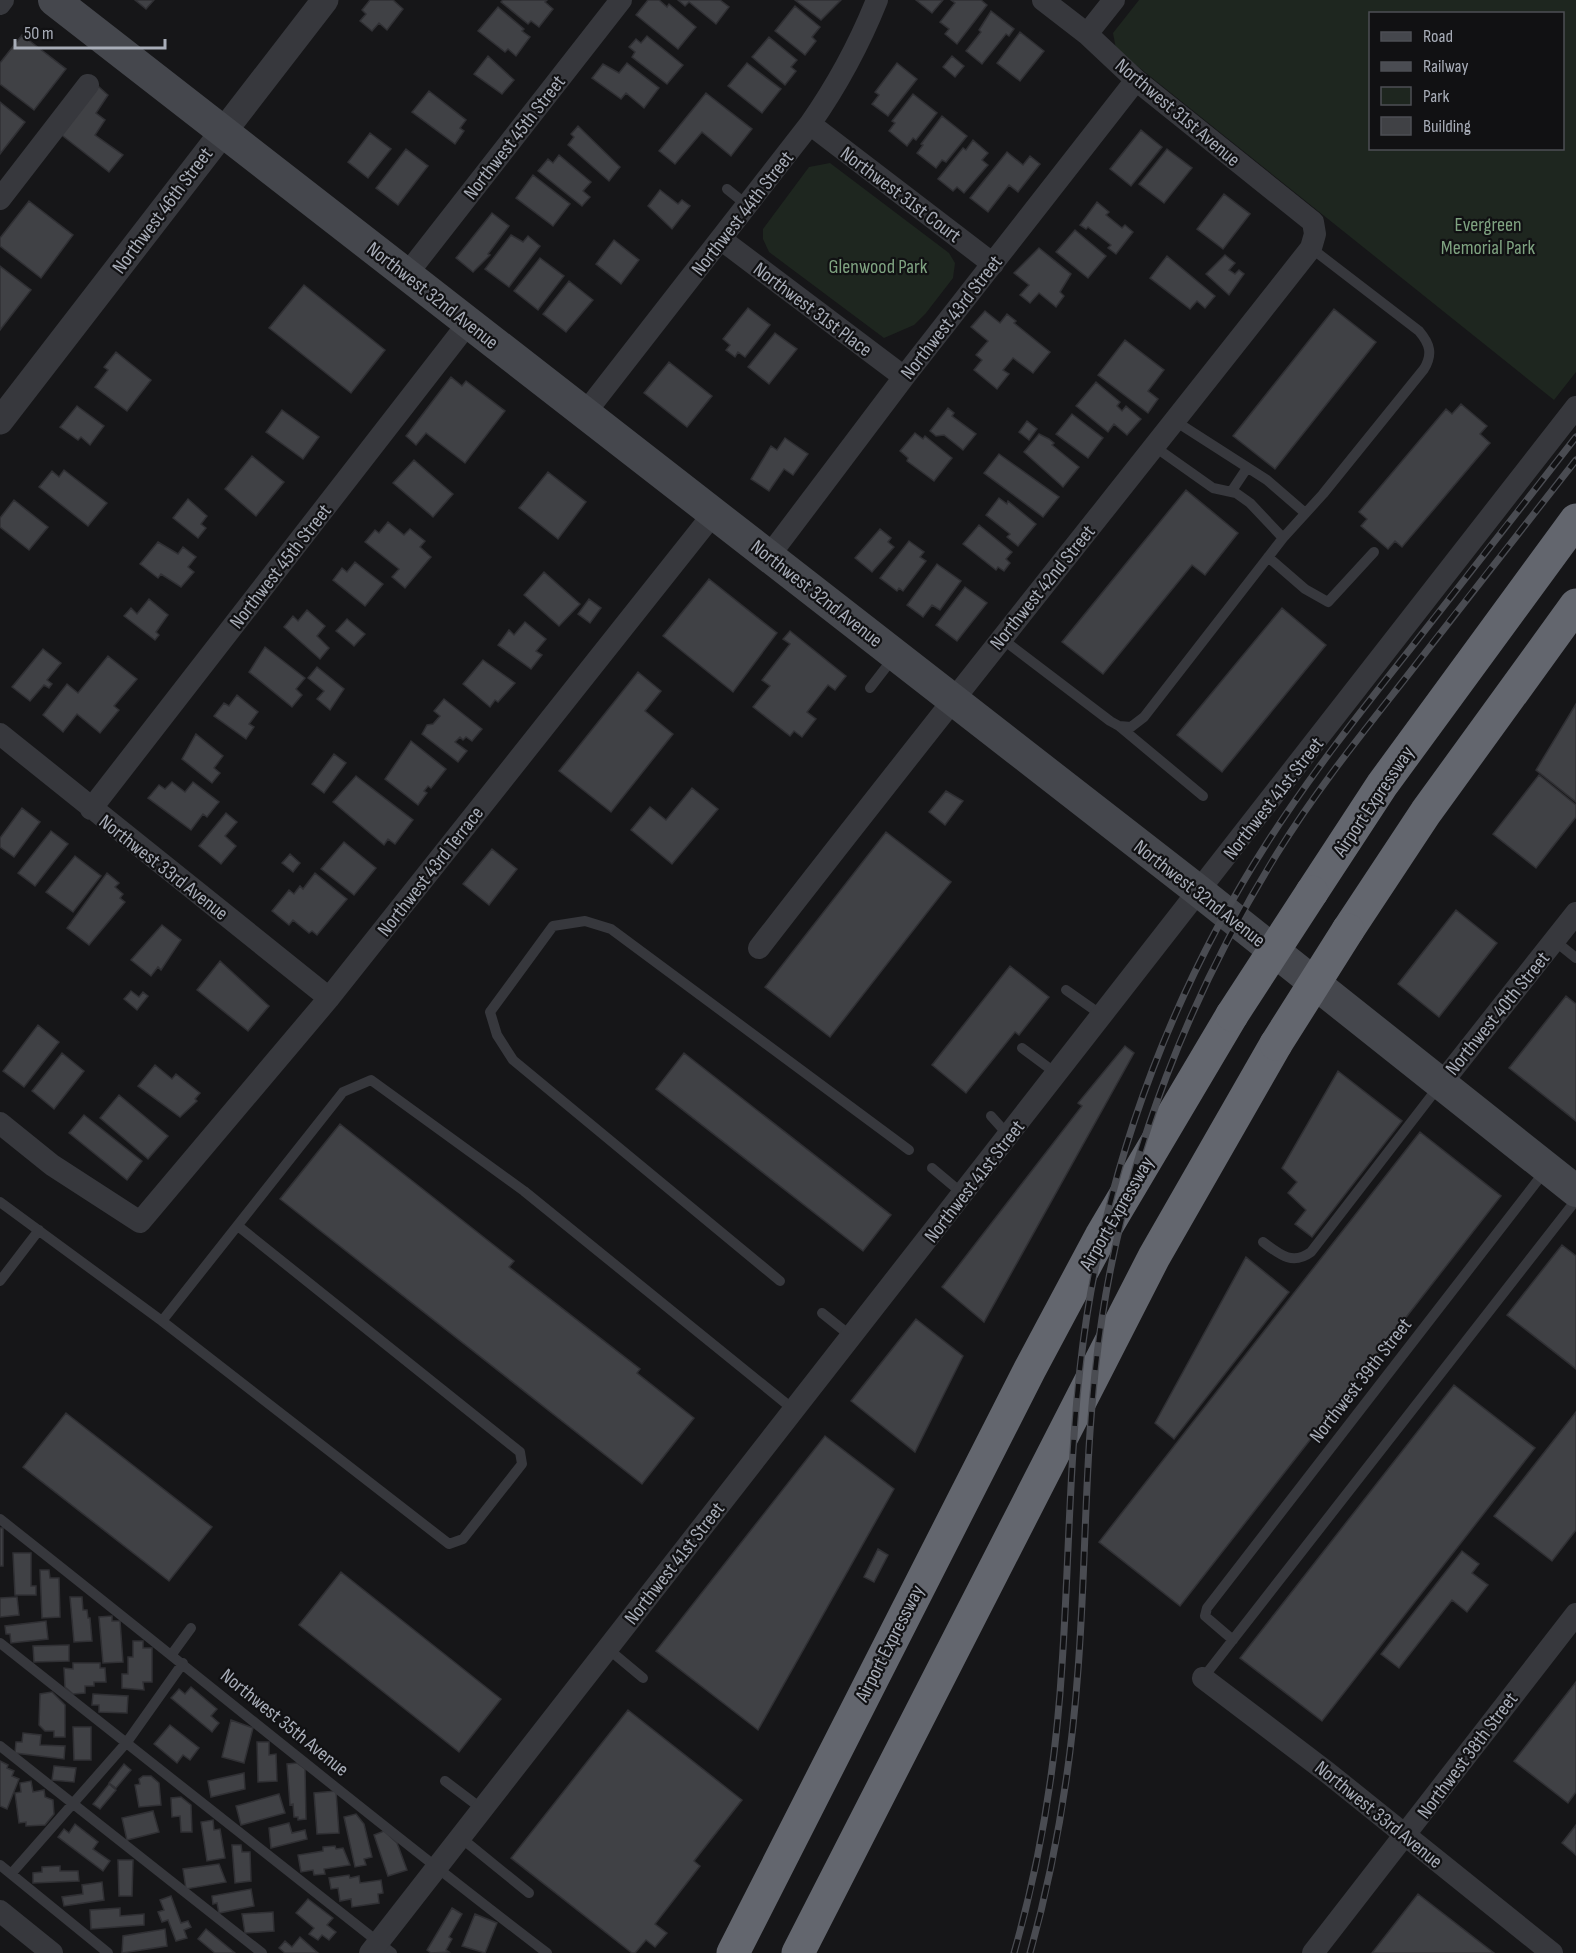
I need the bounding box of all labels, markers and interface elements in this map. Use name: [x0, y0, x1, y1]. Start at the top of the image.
scale bar: [15, 12, 165, 50]
legend: [1369, 12, 1564, 150]
text: 50 m: [24, 23, 54, 44]
text: Road: [1423, 26, 1453, 47]
street label: Northwest 31st Avenue: [1110, 54, 1245, 172]
text: Railway: [1423, 56, 1468, 77]
street label: Northwest 45th Street: [459, 71, 571, 205]
text: Park: [1423, 86, 1449, 107]
text: Building: [1423, 116, 1471, 137]
street label: Northwest 31st Court: [835, 142, 965, 248]
street label: Northwest 46th Street: [107, 143, 218, 279]
street label: Northwest 44th Street: [687, 146, 799, 281]
park label: Evergreen Memorial Park: [1441, 213, 1536, 260]
street label: Northwest 32nd Avenue: [362, 237, 503, 355]
street label: Northwest 43rd Street: [896, 251, 1008, 384]
park label: Glenwood Park: [829, 255, 928, 279]
street label: Northwest 31st Place: [748, 257, 877, 362]
street label: Northwest 45th Street: [225, 500, 337, 634]
street label: Northwest 42nd Street: [985, 520, 1100, 655]
street label: Northwest 32nd Avenue: [746, 535, 887, 653]
street label: Northwest 41st Street: [1219, 733, 1329, 865]
street label: Airport Expressway: [1328, 742, 1420, 862]
street label: Northwest 43rd Terrace: [373, 802, 489, 941]
street label: Northwest 33rd Avenue: [94, 810, 233, 926]
street label: Northwest 32nd Avenue: [1129, 835, 1270, 953]
street label: Northwest 40th Street: [1441, 947, 1555, 1080]
street label: Northwest 41st Street: [920, 1116, 1030, 1248]
street label: Airport Expressway: [1074, 1152, 1159, 1276]
street label: Northwest 39th Street: [1304, 1313, 1417, 1448]
street label: Northwest 41st Street: [620, 1498, 730, 1630]
street label: Airport Expressway: [850, 1581, 930, 1707]
street label: Northwest 35th Avenue: [215, 1664, 353, 1782]
street label: Northwest 38th Street: [1412, 1688, 1523, 1824]
street label: Northwest 33rd Avenue: [1310, 1756, 1447, 1874]

